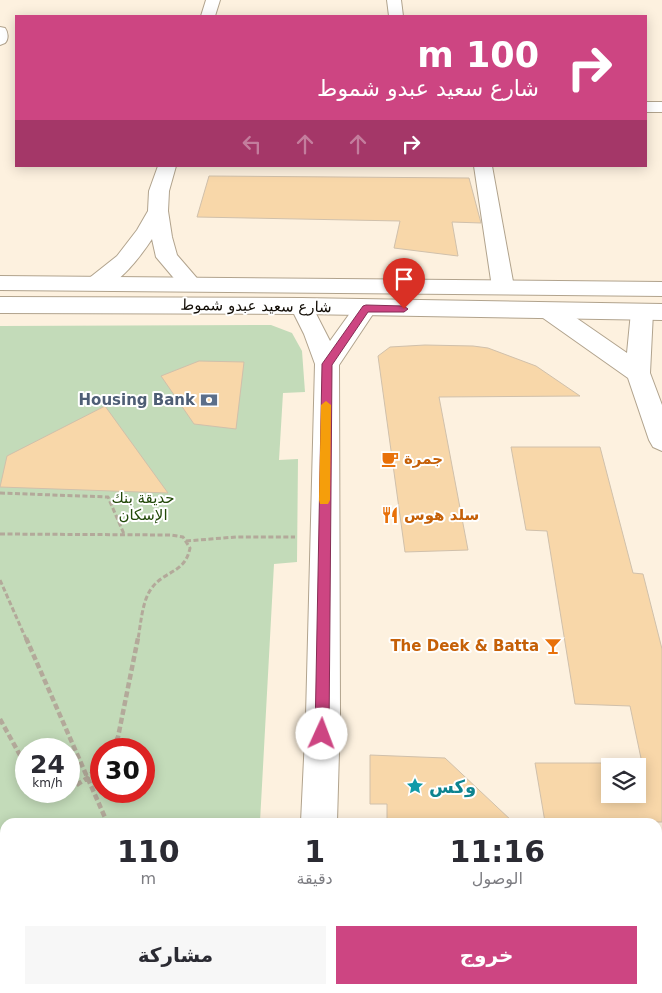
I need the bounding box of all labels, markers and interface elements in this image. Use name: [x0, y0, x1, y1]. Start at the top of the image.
text: 100 m: [417, 35, 539, 75]
icon: right: [557, 35, 622, 100]
text: شارع سعيد عبدو شموط: [317, 76, 539, 101]
icon: left: [238, 130, 266, 158]
icon: ahead: [291, 130, 319, 158]
icon: ahead: [344, 130, 372, 158]
icon: right: [397, 130, 425, 158]
pin: [383, 258, 425, 309]
icon: arrive: [390, 265, 418, 293]
street label: شارع سعيد عبدو شموط: [180, 296, 332, 316]
bank icon: Housing Bank: [199, 390, 219, 410]
place label: Housing Bank: [79, 391, 196, 409]
cafe icon: جمرة: [380, 449, 400, 469]
place label: جمرة: [404, 450, 443, 468]
park label: حديقة بنك الإسكان: [111, 489, 175, 524]
restaurant icon: سلد هوس: [380, 505, 400, 525]
place label: سلد هوس: [404, 506, 479, 524]
bar icon: The Deek & Batta: [543, 636, 563, 656]
place label: The Deek & Batta: [390, 637, 539, 655]
position arrow: [295, 707, 347, 759]
speed limit sign: 30: [90, 738, 155, 803]
text: 24: [30, 750, 65, 779]
map controls: [601, 758, 646, 803]
button: layers: [601, 758, 646, 803]
text: km/h: [32, 776, 63, 790]
place icon: وكس: [405, 776, 425, 796]
place label: وكس: [429, 776, 476, 798]
text: 110: [117, 834, 180, 869]
text: 1: [304, 834, 325, 869]
text: 11:16: [450, 834, 545, 869]
text: m: [140, 869, 156, 888]
text: دقيقة: [296, 869, 333, 888]
text: الوصول: [472, 869, 523, 888]
button: مشاركة: [25, 926, 326, 984]
button: خروج: [336, 926, 637, 984]

